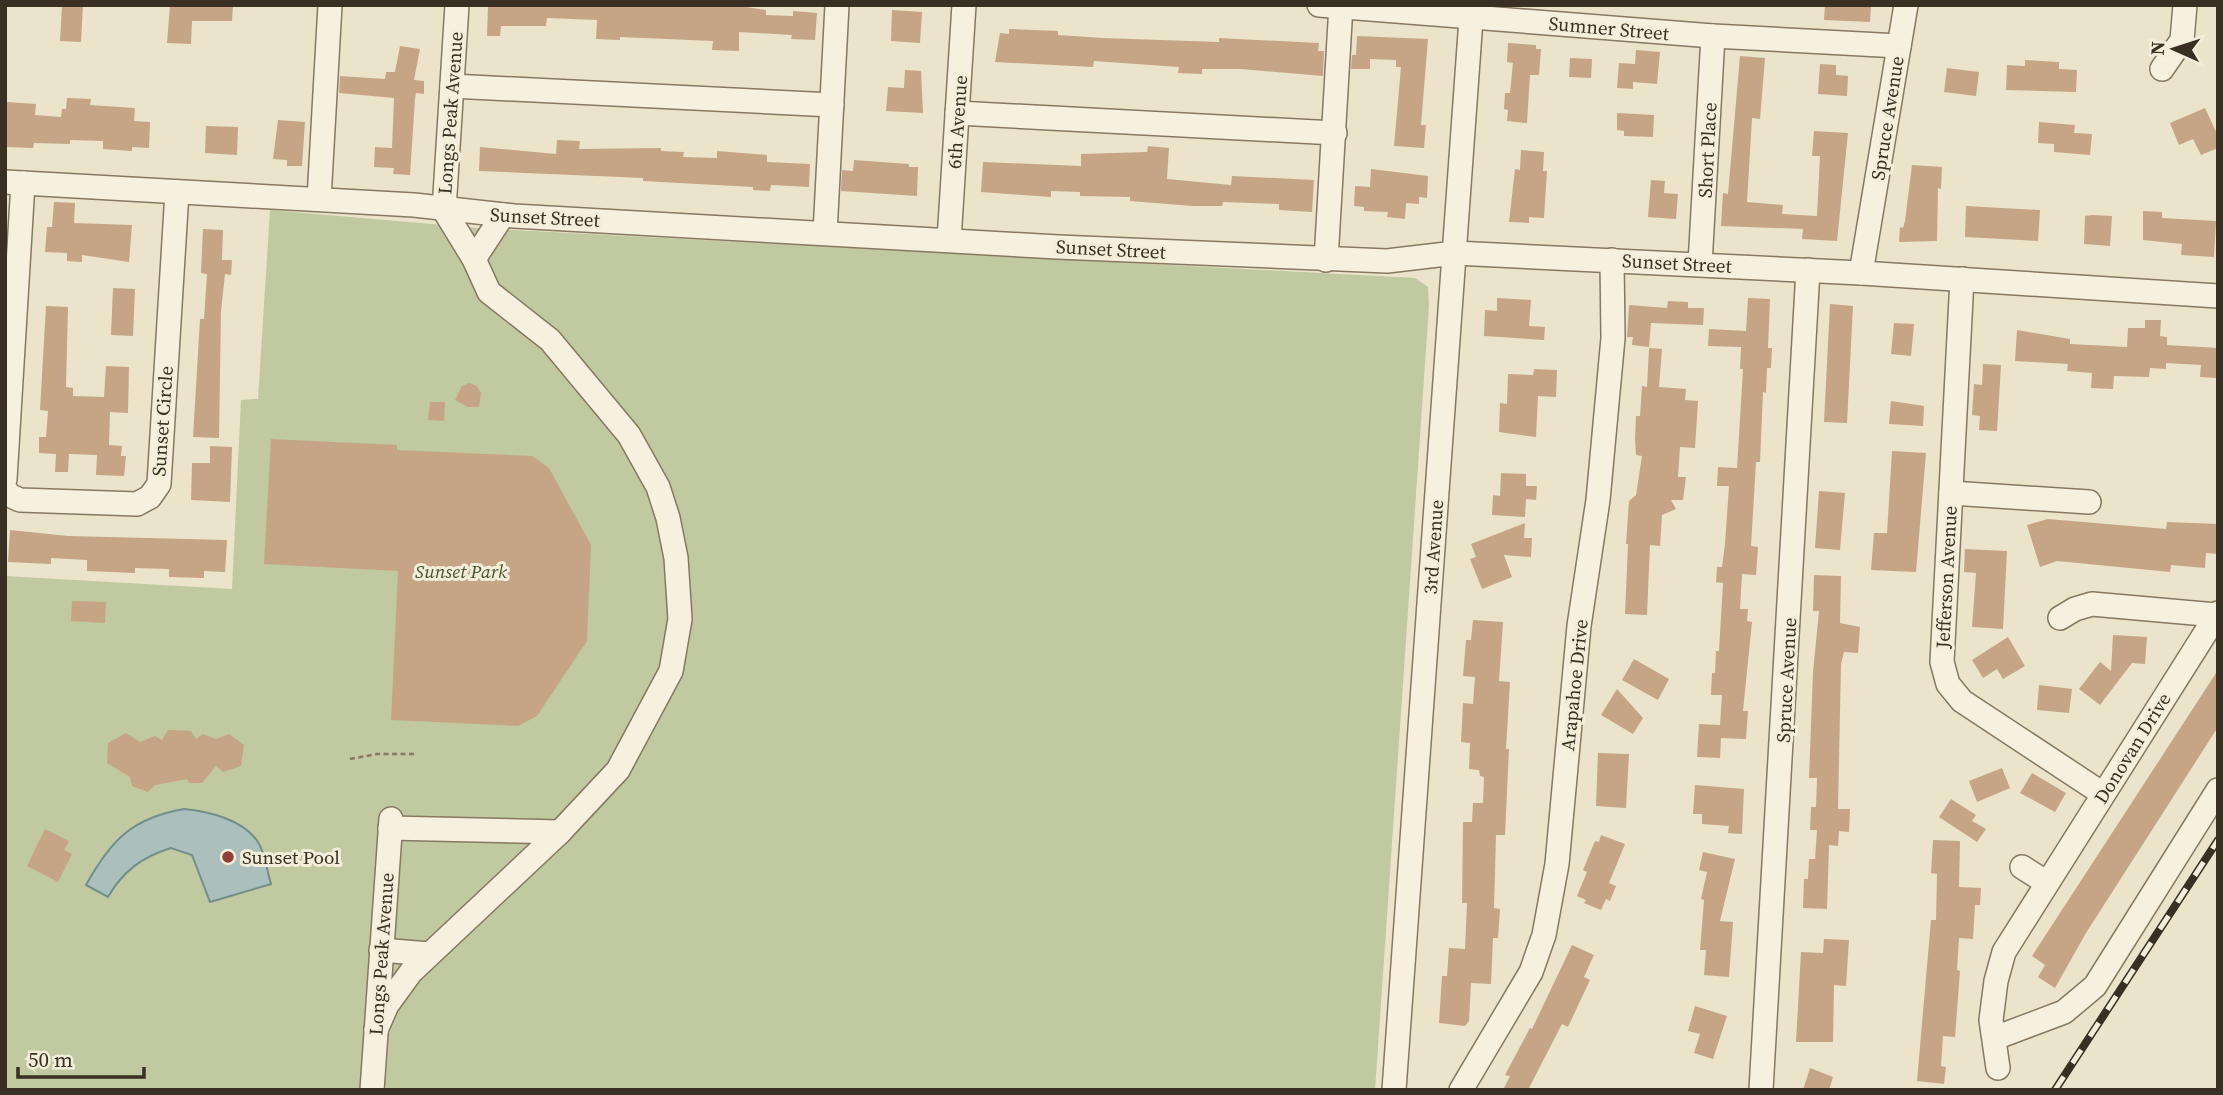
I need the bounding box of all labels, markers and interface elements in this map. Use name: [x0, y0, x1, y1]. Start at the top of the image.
street label: Sumner Street: [1548, 10, 1671, 46]
north arrow: [2139, 14, 2209, 84]
street label: Longs Peak Avenue: [431, 31, 469, 195]
text: N: [2144, 40, 2170, 56]
street label: Spruce Avenue: [1864, 54, 1910, 182]
street label: 6th Avenue: [941, 74, 973, 170]
street label: Short Place: [1692, 102, 1722, 198]
street label: Sunset Street: [489, 201, 601, 233]
street label: Sunset Street: [1055, 233, 1167, 265]
street label: Sunset Street: [1621, 247, 1733, 279]
street label: Sunset Circle: [145, 365, 179, 477]
street label: 3rd Avenue: [1417, 499, 1449, 595]
street label: Jefferson Avenue: [1929, 505, 1963, 650]
park label: Sunset Park: [415, 558, 507, 584]
street label: Spruce Avenue: [1770, 617, 1802, 743]
street label: Arapahoe Drive: [1554, 618, 1594, 752]
street label: Donovan Drive: [2087, 687, 2177, 809]
place label: Sunset Pool: [242, 844, 340, 870]
marker: Sunset Pool: [220, 849, 236, 865]
street label: Longs Peak Avenue: [362, 872, 400, 1036]
scale bar: [18, 1036, 144, 1080]
text: 50 m: [28, 1045, 73, 1074]

